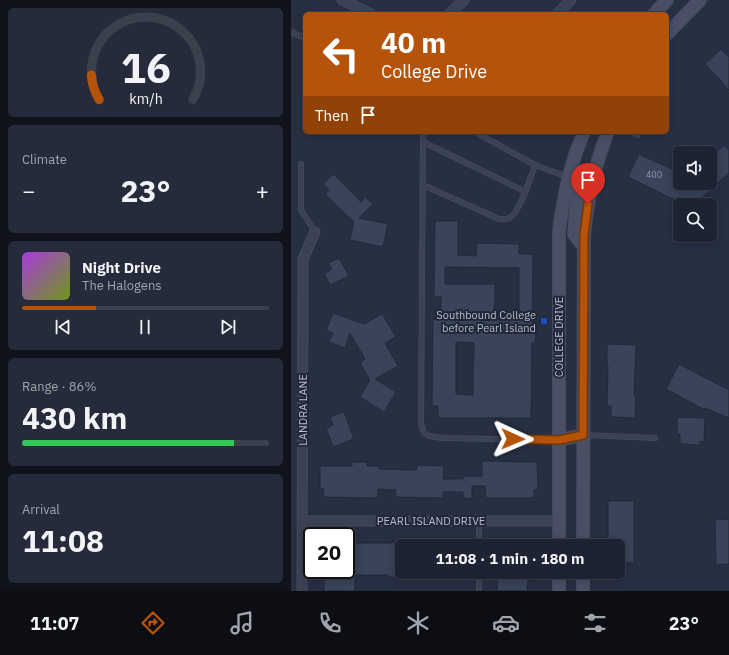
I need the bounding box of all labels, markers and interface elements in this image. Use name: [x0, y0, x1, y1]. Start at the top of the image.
text: 40 m: [381, 24, 446, 61]
icon: left: [315, 28, 367, 80]
text: 16: [121, 40, 170, 94]
text: College Drive: [381, 60, 487, 83]
text: km/h: [129, 89, 162, 108]
icon: arrive: [357, 104, 379, 126]
text: Then: [315, 106, 349, 125]
map controls: [673, 146, 717, 242]
button: sound: [673, 146, 717, 190]
text: Climate: [22, 151, 67, 168]
pin: [571, 163, 605, 204]
icon: arrive: [577, 169, 599, 191]
house number: 400: [646, 169, 662, 180]
text: 23°: [120, 171, 171, 210]
text: −: [22, 176, 35, 205]
text: +: [256, 176, 269, 205]
button: search: [673, 198, 717, 242]
text: Night Drive: [82, 258, 161, 277]
text: The Halogens: [82, 277, 162, 294]
street label: COLLEGE DRIVE: [552, 297, 566, 377]
place label: Southbound College before Pearl Island: [436, 308, 536, 335]
icon: previous: [52, 316, 74, 338]
icon: pause: [134, 316, 156, 338]
icon: next: [217, 316, 239, 338]
marker: Southbound College before Pearl Island: [539, 316, 549, 326]
street label: LANDRA LANE: [296, 374, 310, 446]
text: Range · 86%: [22, 378, 96, 395]
text: 430 km: [22, 398, 127, 437]
position arrow: [492, 418, 534, 460]
text: Arrival: [22, 501, 60, 518]
street label: PEARL ISLAND DRIVE: [377, 514, 485, 528]
text: 11:08: [22, 521, 104, 560]
speed limit sign: 20: [303, 527, 355, 579]
text: 11:08 · 1 min · 180 m: [436, 549, 584, 568]
icon: directions: [139, 609, 167, 637]
icon: music: [228, 609, 256, 637]
icon: phone: [316, 609, 344, 637]
icon: climate: [404, 609, 432, 637]
icon: car: [492, 609, 520, 637]
icon: filters: [581, 609, 609, 637]
text: 11:07: [30, 612, 79, 635]
text: 23°: [669, 612, 699, 635]

